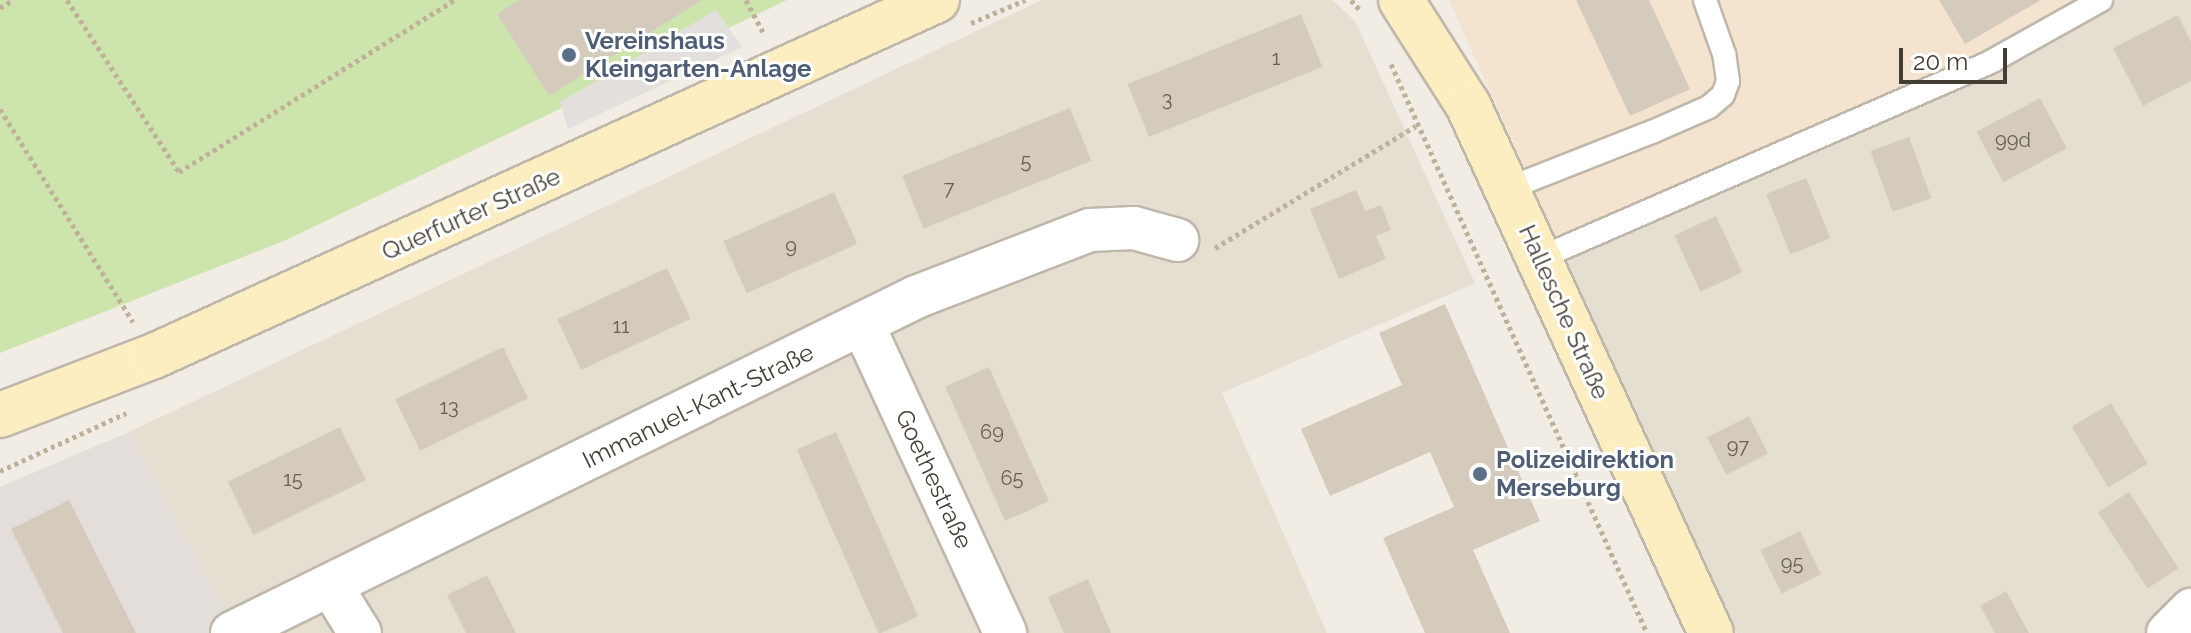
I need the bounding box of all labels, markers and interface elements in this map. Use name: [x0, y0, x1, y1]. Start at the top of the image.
place label: Vereinshaus Kleingarten-Anlage: [585, 27, 811, 83]
scale bar: [1903, 32, 2011, 82]
marker: Vereinshaus Kleingarten-Anlage: [560, 46, 578, 64]
house number: 1: [1272, 46, 1280, 70]
text: 20 m: [1913, 47, 1968, 76]
house number: 3: [1162, 87, 1172, 111]
house number: 99d: [1995, 128, 2031, 152]
house number: 5: [1021, 149, 1031, 173]
street label: Querfurter Straße: [377, 162, 565, 266]
house number: 7: [944, 176, 954, 200]
street label: Hallesche Straße: [1513, 220, 1615, 404]
house number: 9: [785, 234, 797, 258]
house number: 11: [612, 314, 630, 338]
street label: Immanuel-Kant-Straße: [578, 338, 818, 474]
house number: 13: [439, 395, 459, 419]
street label: Goethestraße: [889, 405, 979, 553]
house number: 69: [980, 420, 1004, 444]
house number: 97: [1727, 434, 1749, 458]
place label: Polizeidirektion Merseburg: [1496, 446, 1674, 502]
marker: Polizeidirektion Merseburg: [1471, 465, 1489, 483]
house number: 65: [1001, 466, 1023, 490]
house number: 15: [283, 467, 303, 491]
house number: 95: [1781, 551, 1803, 575]

